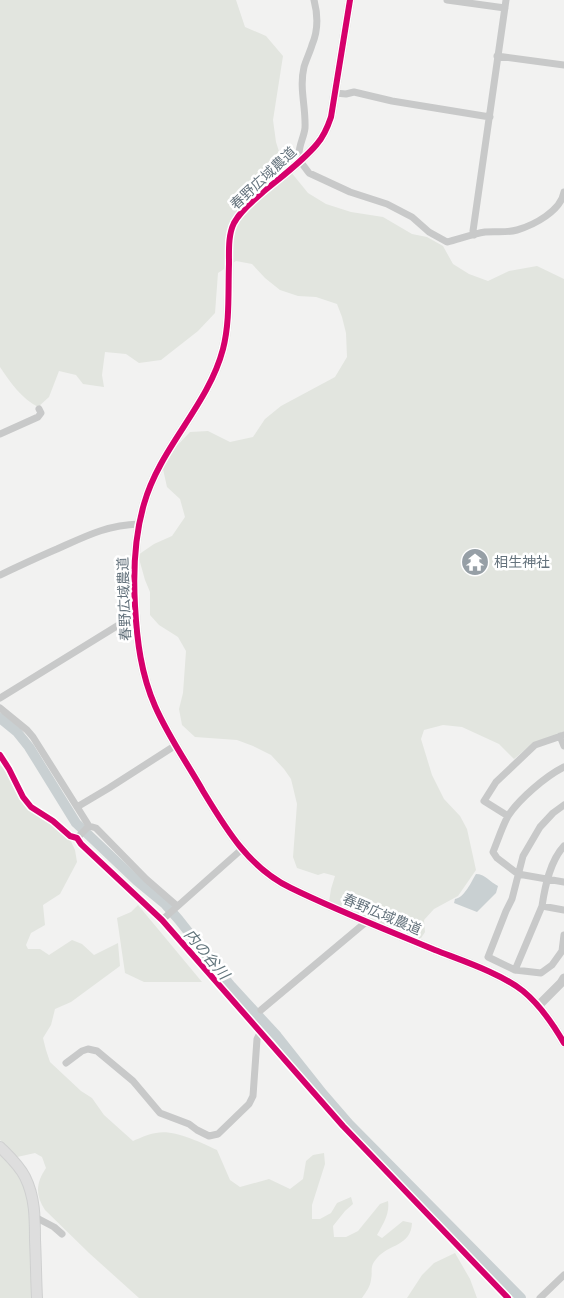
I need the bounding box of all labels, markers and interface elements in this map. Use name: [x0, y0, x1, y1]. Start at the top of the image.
street label: 春野広域農道: [227, 144, 299, 212]
temple icon: 相生神社: [460, 547, 490, 577]
place label: 相生神社: [494, 554, 550, 570]
street label: 春野広域農道: [115, 557, 133, 641]
street label: 春野広域農道: [340, 890, 424, 938]
water label: 内の谷川: [181, 926, 234, 984]

